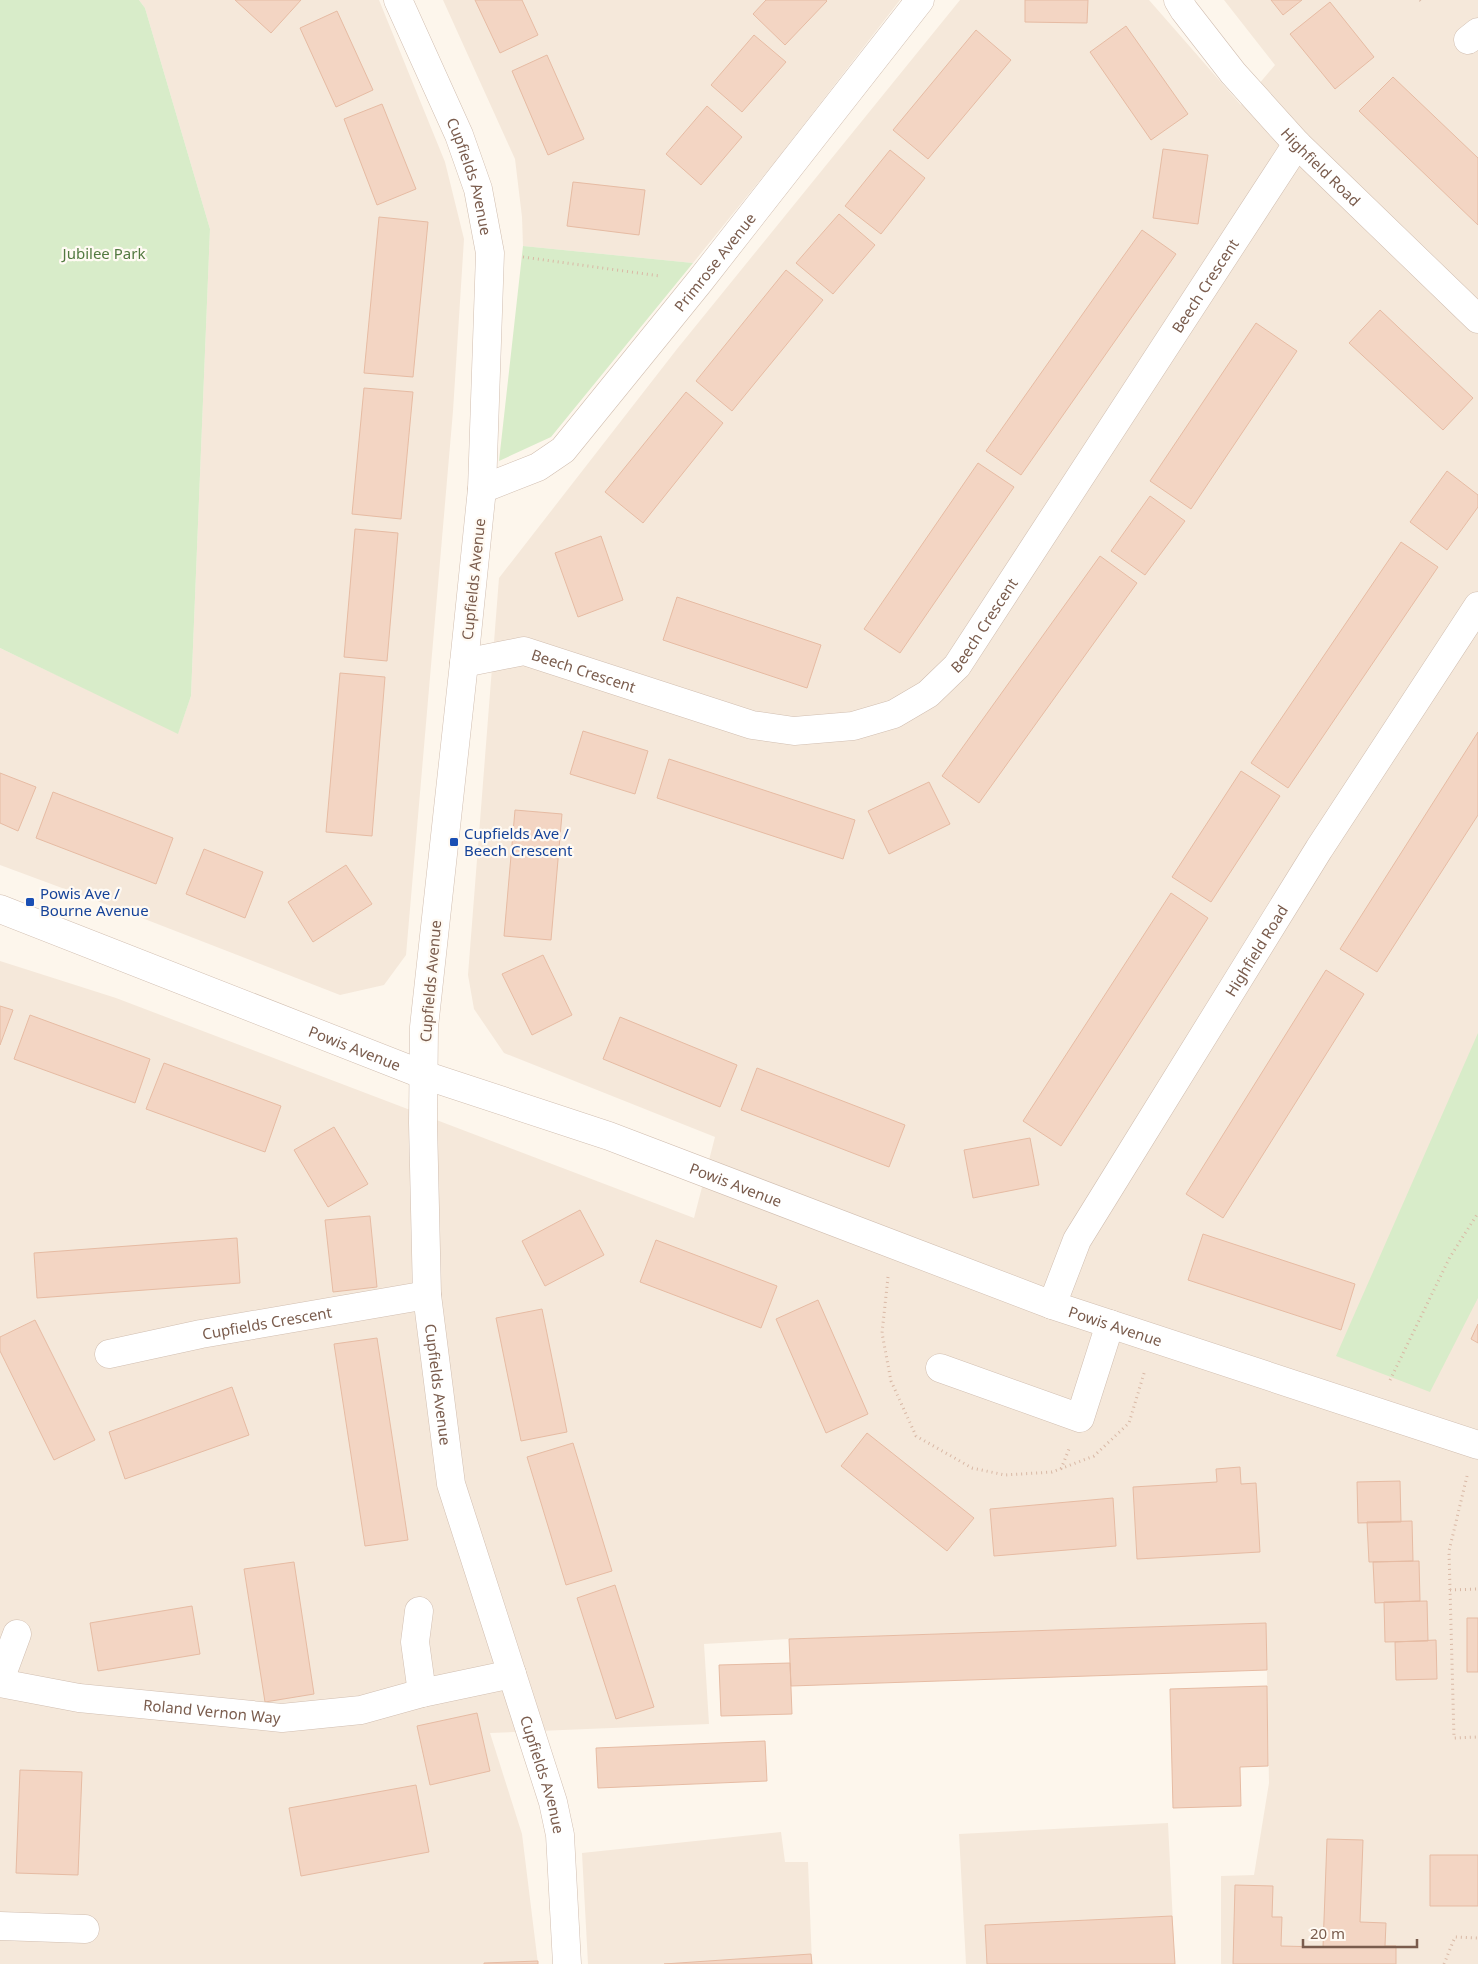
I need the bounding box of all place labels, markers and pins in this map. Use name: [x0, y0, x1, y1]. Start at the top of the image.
place label: Cupfields Ave / Beech Crescent: [464, 823, 573, 860]
marker: Cupfields Ave / Beech Crescent: [448, 836, 460, 848]
place label: Powis Ave / Bourne Avenue: [40, 883, 149, 920]
marker: Powis Ave / Bourne Avenue: [24, 896, 36, 908]

